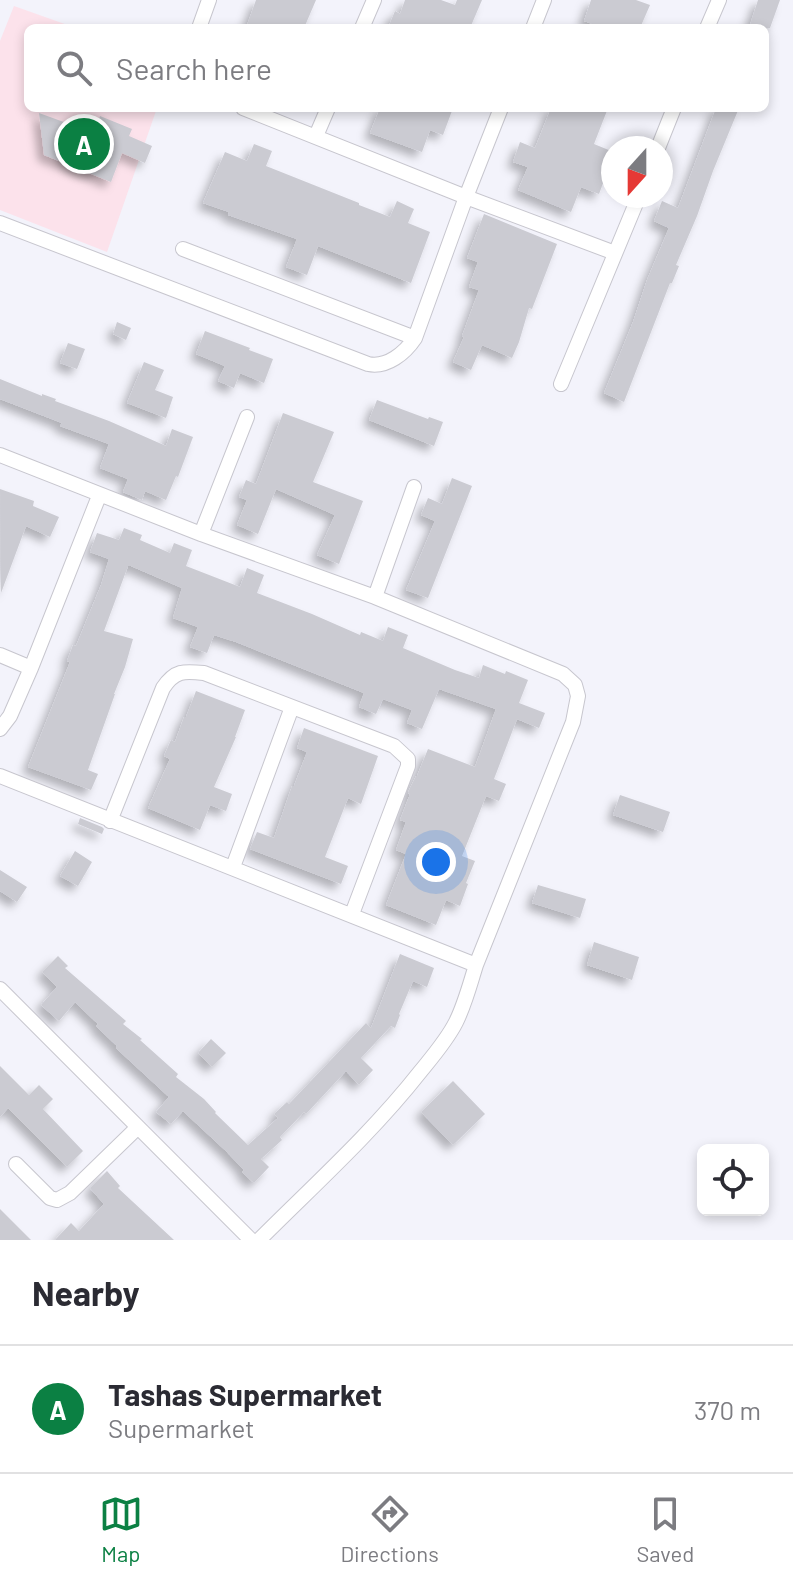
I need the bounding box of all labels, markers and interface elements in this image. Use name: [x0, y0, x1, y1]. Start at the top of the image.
search box: [24, 24, 769, 112]
icon: search: [52, 46, 96, 90]
text: Search here: [116, 50, 272, 86]
pin: A: [58, 114, 110, 174]
north arrow: [601, 136, 673, 208]
your location: [416, 842, 456, 882]
map controls: [697, 1144, 769, 1216]
button: locate: [697, 1144, 769, 1216]
text: Nearby: [32, 1272, 140, 1313]
text: Tashas Supermarket: [108, 1376, 382, 1412]
text: A: [49, 1394, 67, 1425]
text: 370 m: [694, 1394, 761, 1425]
text: Supermarket: [108, 1412, 255, 1443]
tab: Map: [99, 1492, 143, 1566]
tab: Directions: [340, 1492, 439, 1566]
tab: Saved: [636, 1492, 694, 1566]

